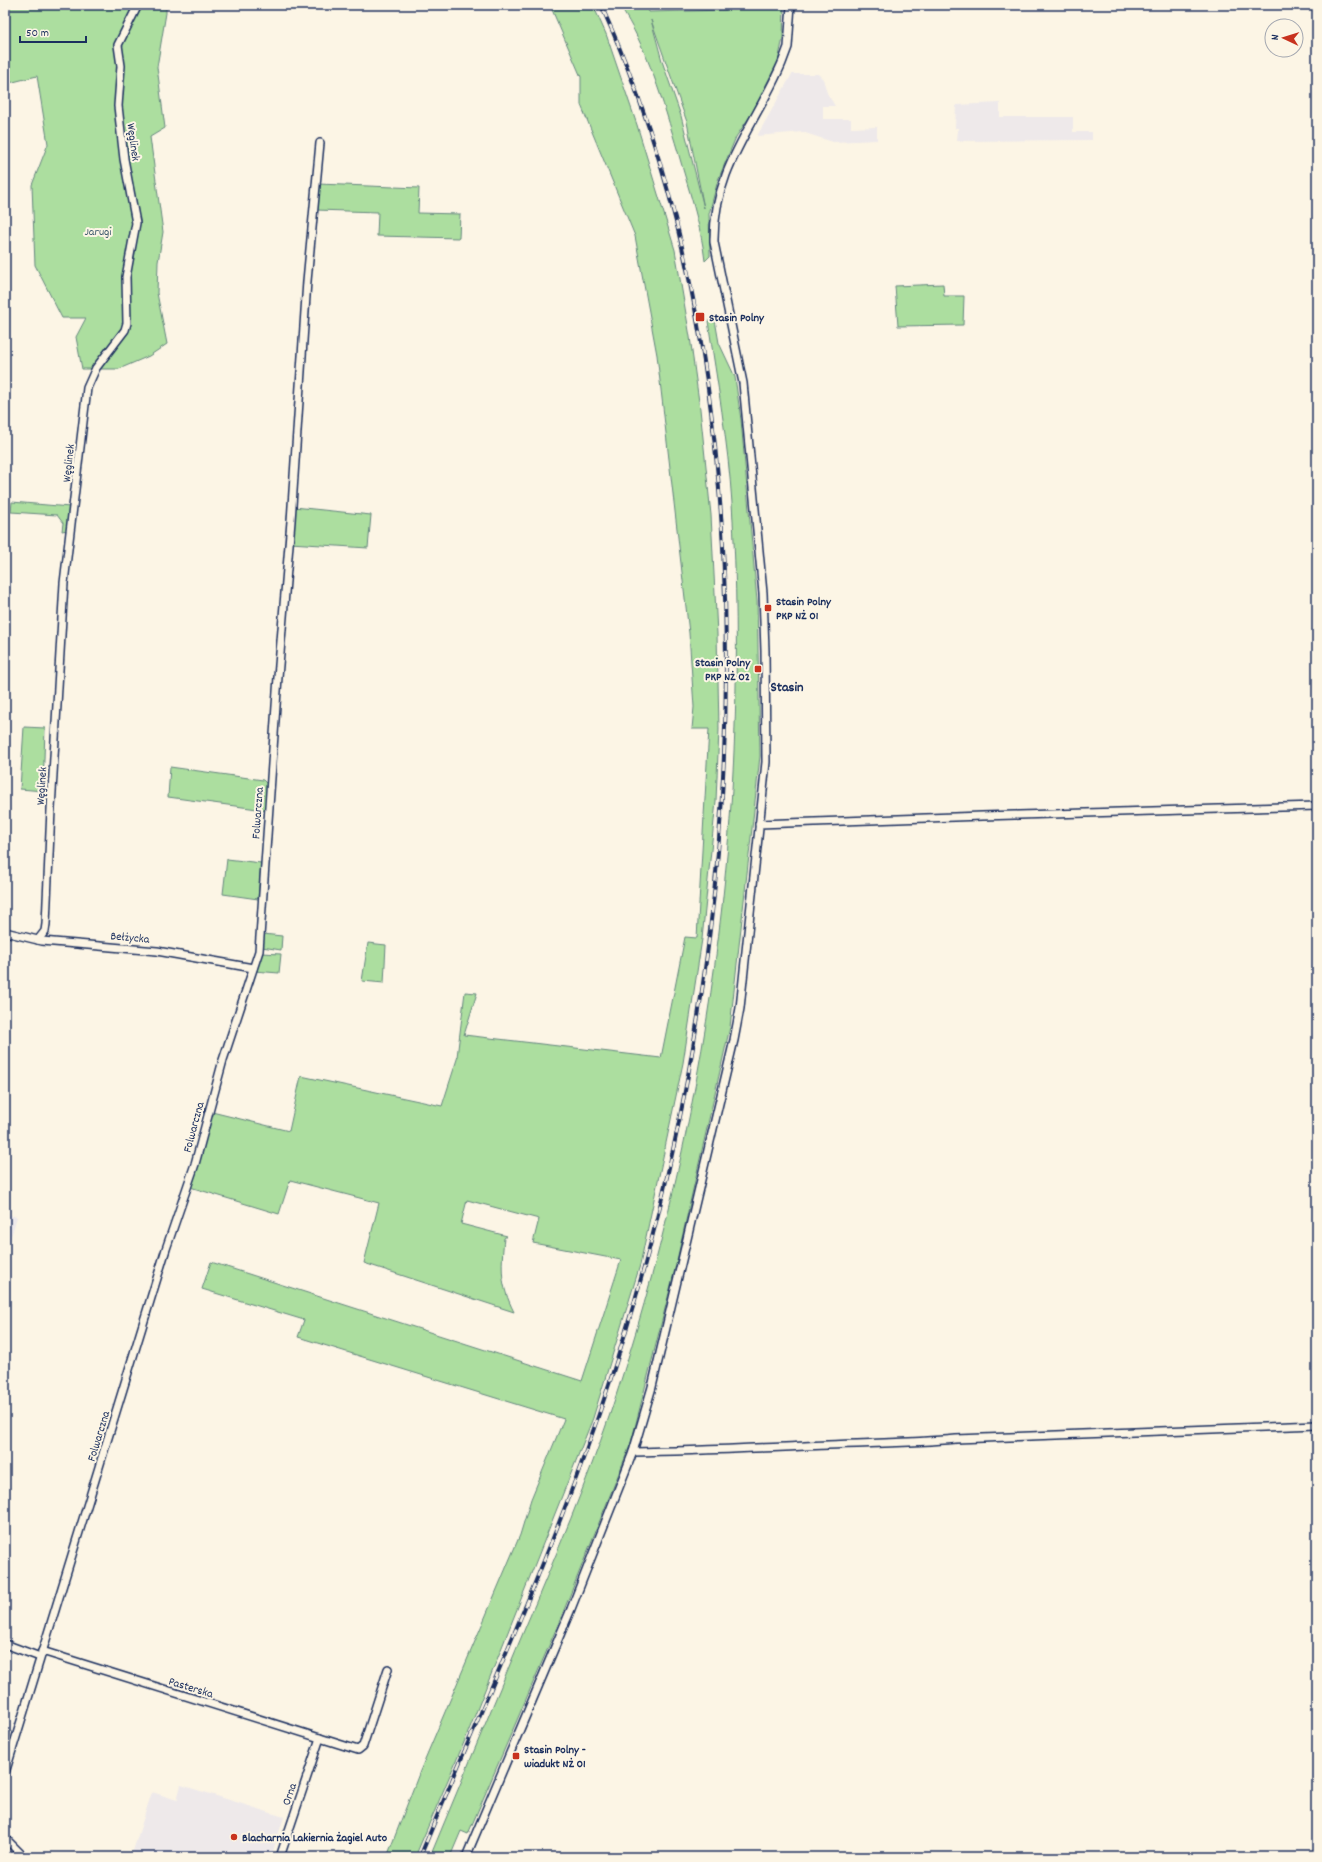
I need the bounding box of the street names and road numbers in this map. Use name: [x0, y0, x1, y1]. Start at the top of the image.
street label: Węglinek: [121, 122, 144, 162]
street label: Węglinek: [59, 443, 80, 483]
street label: Węglinek: [33, 766, 52, 806]
street label: Folwarczna: [248, 786, 269, 840]
street label: Bełżycka: [110, 928, 150, 949]
street label: Folwarczna: [180, 1100, 209, 1155]
street label: Folwarczna: [84, 1409, 115, 1464]
street label: Pasterska: [166, 1674, 215, 1703]
street label: Orna: [279, 1781, 302, 1808]

